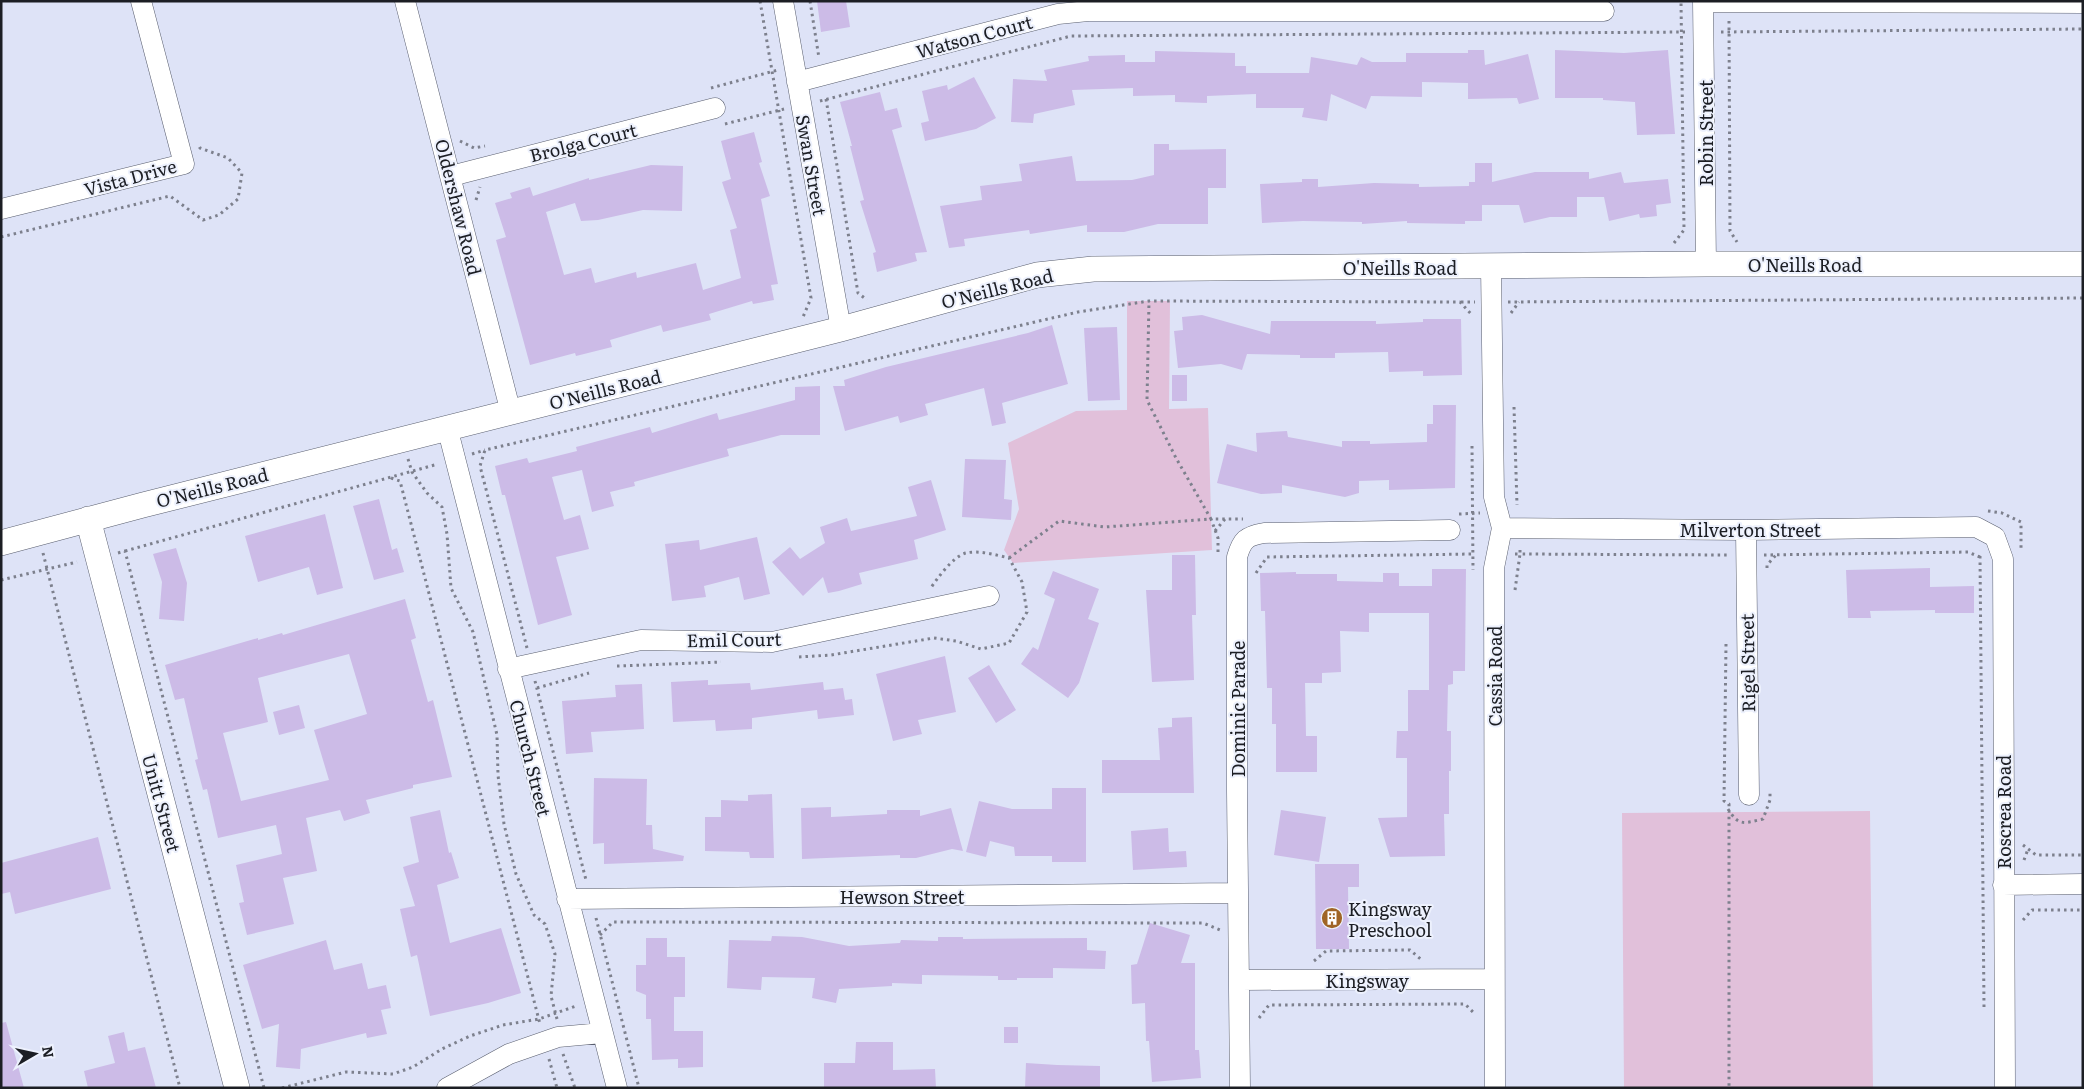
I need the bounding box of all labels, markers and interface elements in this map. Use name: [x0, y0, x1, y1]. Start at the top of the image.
street label: Watson Court: [913, 7, 1036, 65]
street label: Robin Street: [1692, 79, 1719, 186]
street label: Swan Street: [790, 112, 834, 218]
street label: Brolga Court: [526, 115, 640, 168]
street label: Oldershaw Road: [429, 136, 489, 278]
street label: Vista Drive: [81, 152, 179, 202]
street label: O'Neills Road: [1748, 251, 1862, 278]
street label: O'Neills Road: [1343, 254, 1457, 281]
street label: O'Neills Road: [938, 261, 1056, 315]
street label: O'Neills Road: [546, 362, 664, 416]
street label: O'Neills Road: [153, 460, 271, 514]
street label: Milverton Street: [1679, 516, 1822, 543]
street label: Rigel Street: [1733, 613, 1761, 713]
street label: Emil Court: [686, 625, 782, 653]
street label: Cassia Road: [1481, 625, 1508, 727]
street label: Dominic Parade: [1224, 641, 1251, 777]
street label: Church Street: [503, 697, 559, 820]
street label: Unitt Street: [136, 751, 188, 856]
street label: Roscrea Road: [1990, 755, 2017, 869]
street label: Hewson Street: [840, 883, 965, 910]
place label: Kingsway Preschool: [1348, 895, 1432, 943]
building icon: Kingsway Preschool: [1320, 906, 1344, 930]
street label: Kingsway: [1325, 967, 1409, 994]
north arrow: [10, 1029, 60, 1079]
text: N: [38, 1044, 60, 1059]

